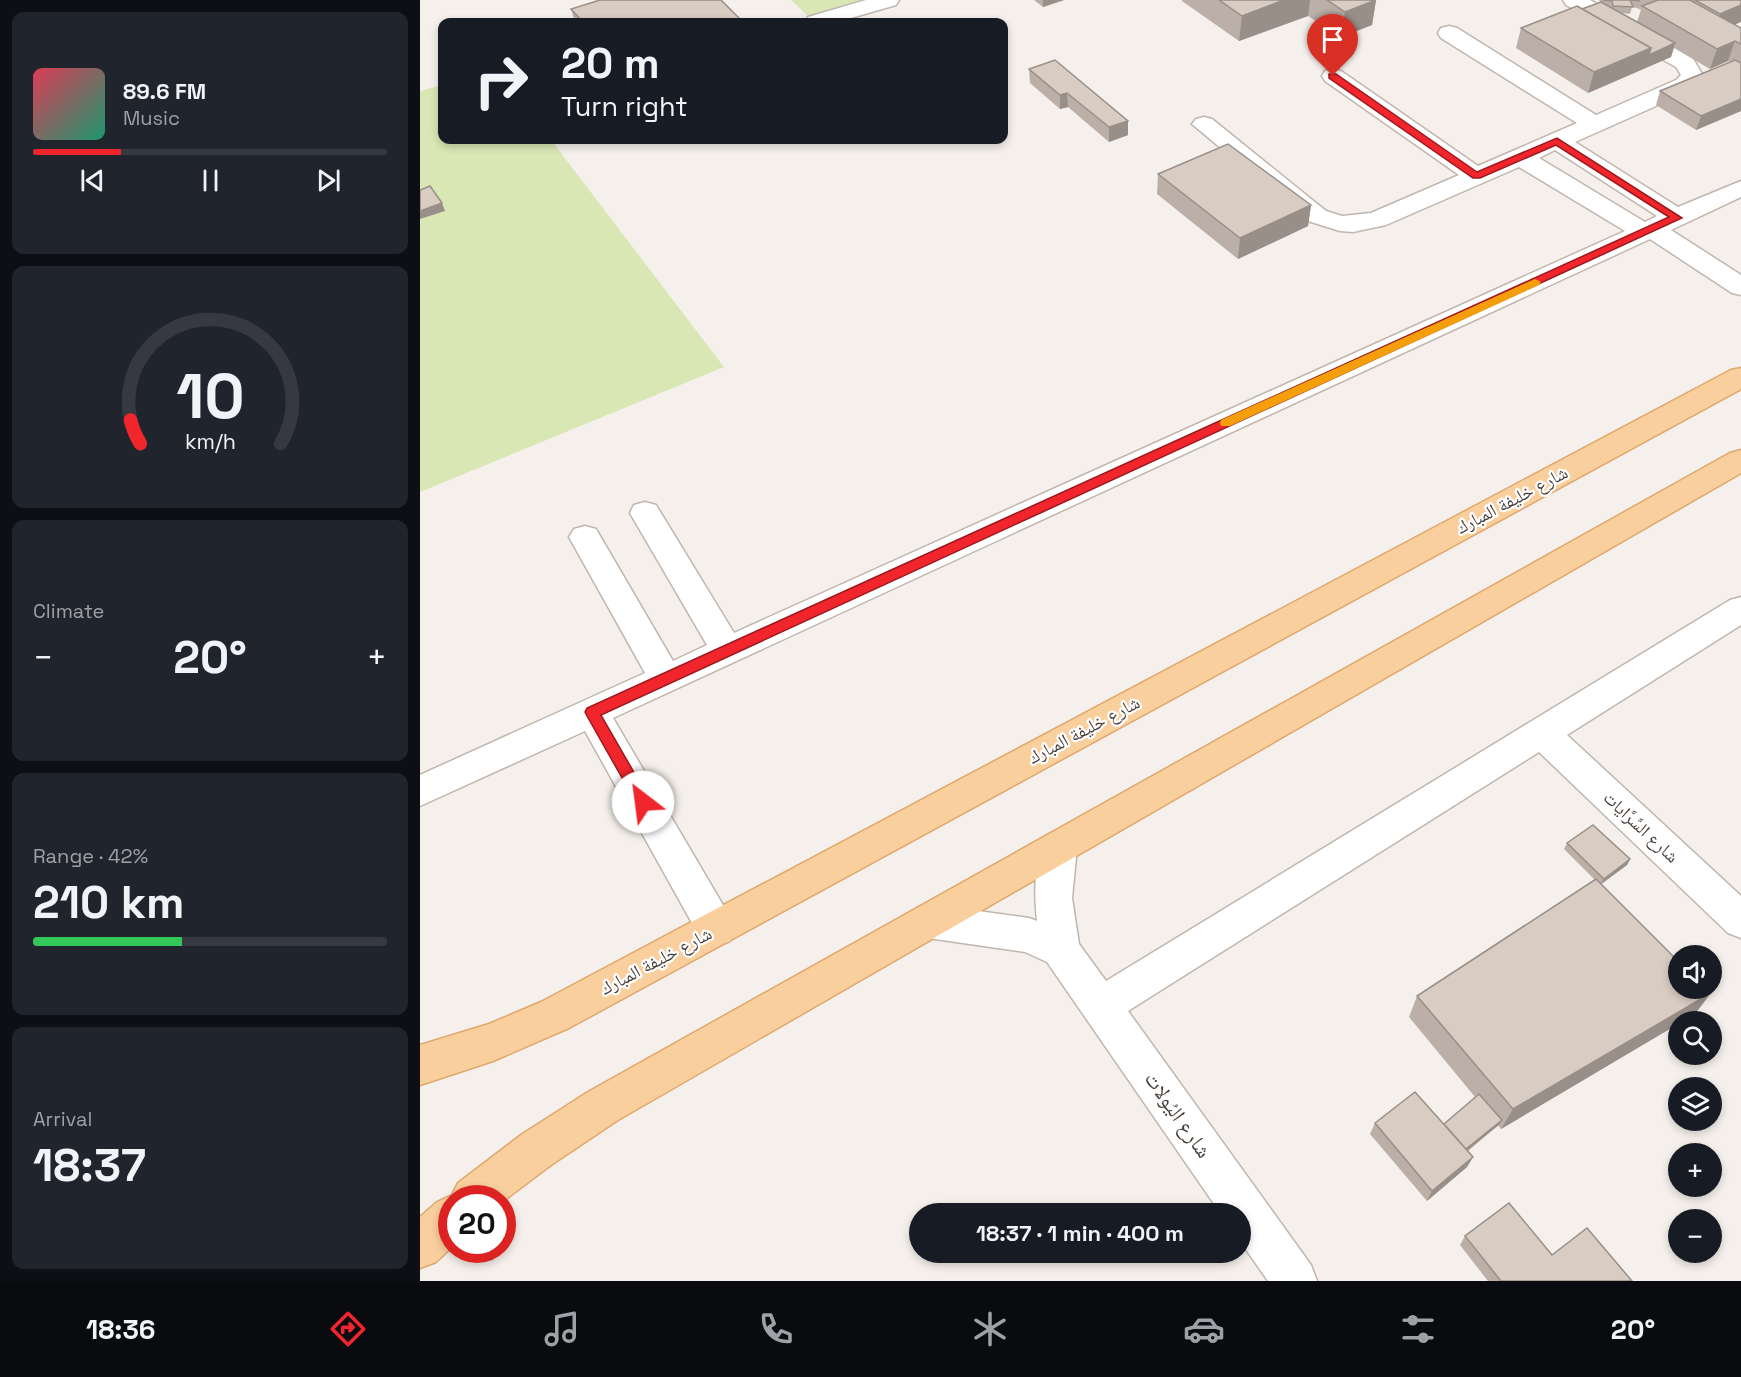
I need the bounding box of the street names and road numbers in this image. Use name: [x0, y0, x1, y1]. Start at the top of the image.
street label: شارع خليفة المبارك: [1452, 460, 1572, 539]
street label: شارع خليفة المبارك: [1024, 690, 1144, 769]
street label: شارع السَّرَّايات: [1599, 786, 1684, 867]
street label: شارع خليفة المبارك: [596, 921, 716, 1000]
street label: شارع اليُولات: [1139, 1066, 1218, 1163]

